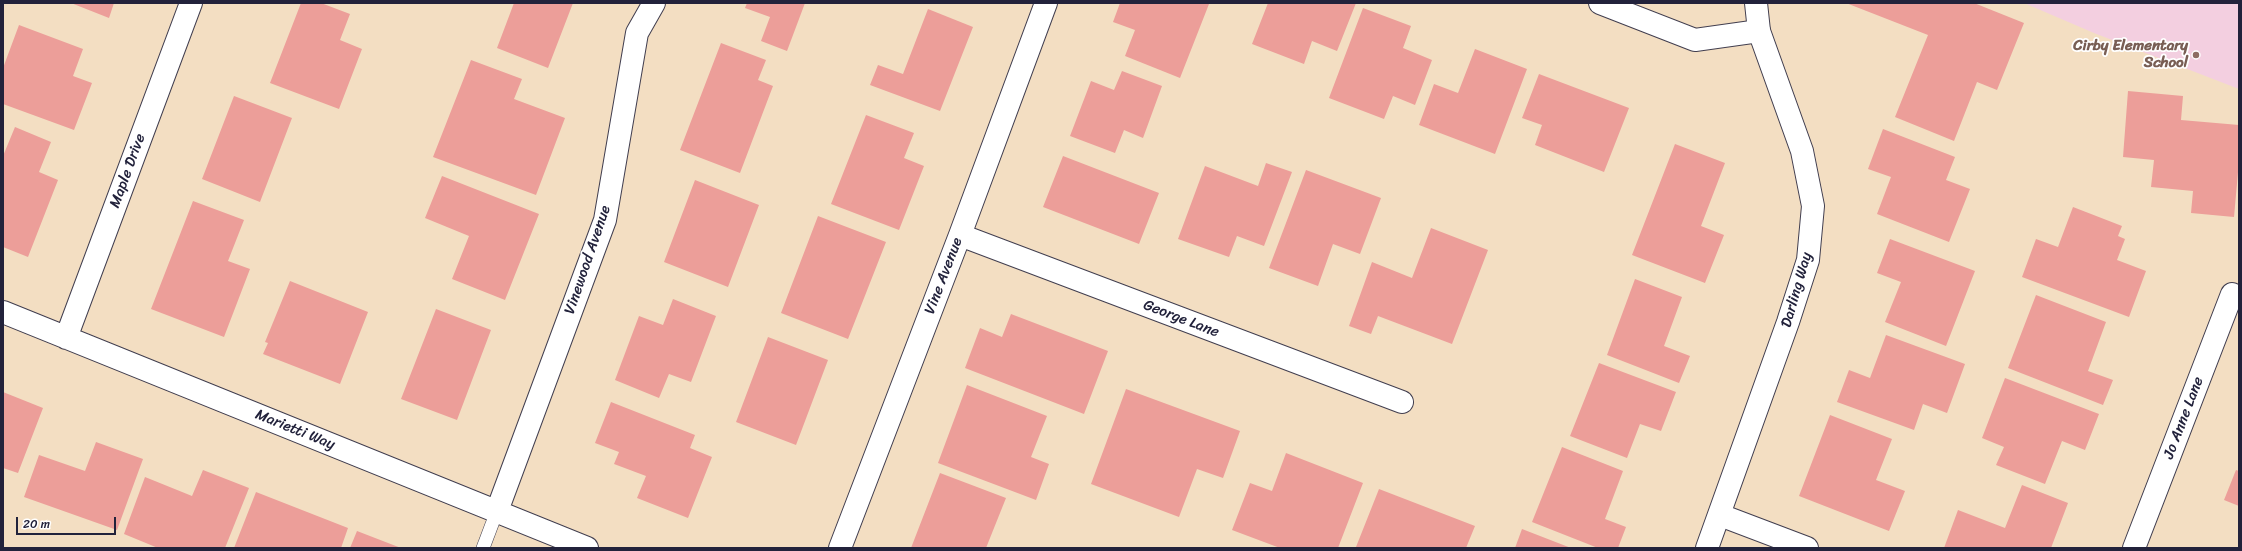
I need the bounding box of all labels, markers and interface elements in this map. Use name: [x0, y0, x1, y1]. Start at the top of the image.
place label: Cirby Elementary School: [2073, 37, 2188, 72]
marker: Cirby Elementary School: [2191, 50, 2201, 60]
street label: Maple Drive: [106, 131, 150, 211]
street label: Vinewood Avenue: [561, 203, 615, 317]
street label: Vine Avenue: [921, 235, 967, 317]
street label: Darling Way: [1778, 250, 1816, 330]
street label: George Lane: [1141, 296, 1221, 342]
street label: Jo Anne Lane: [2160, 374, 2208, 462]
street label: Marietti Way: [252, 406, 338, 454]
scale bar: [18, 509, 118, 535]
text: 20 m: [23, 513, 50, 535]

